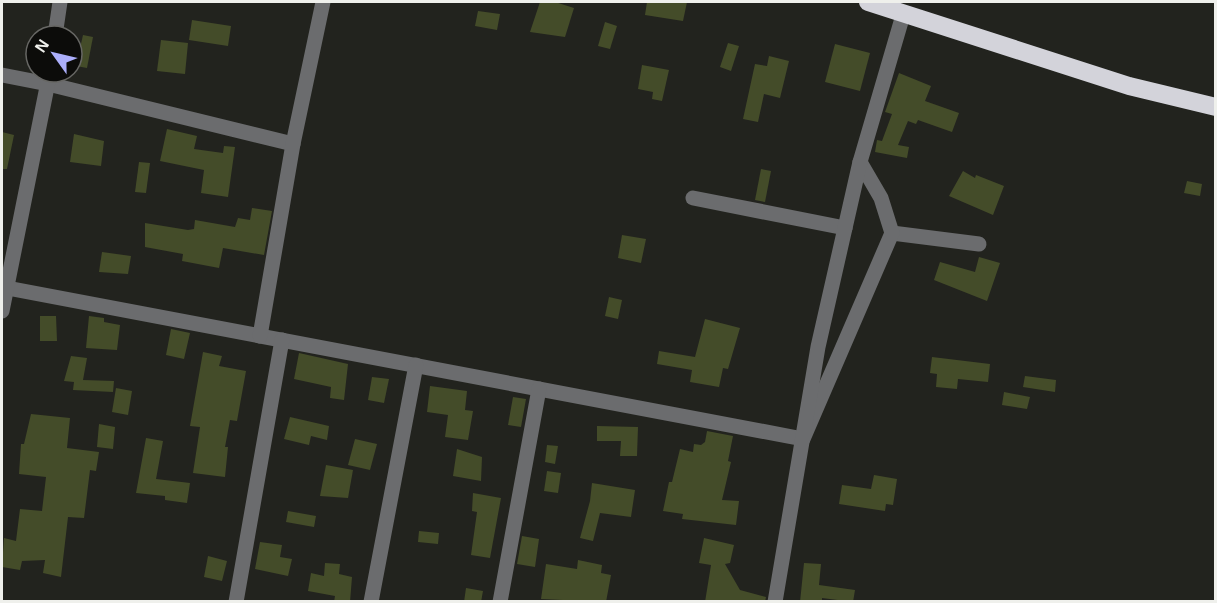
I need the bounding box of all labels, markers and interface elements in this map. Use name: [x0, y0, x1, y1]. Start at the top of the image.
north arrow: [24, 24, 84, 84]
text: N: [32, 36, 52, 55]

